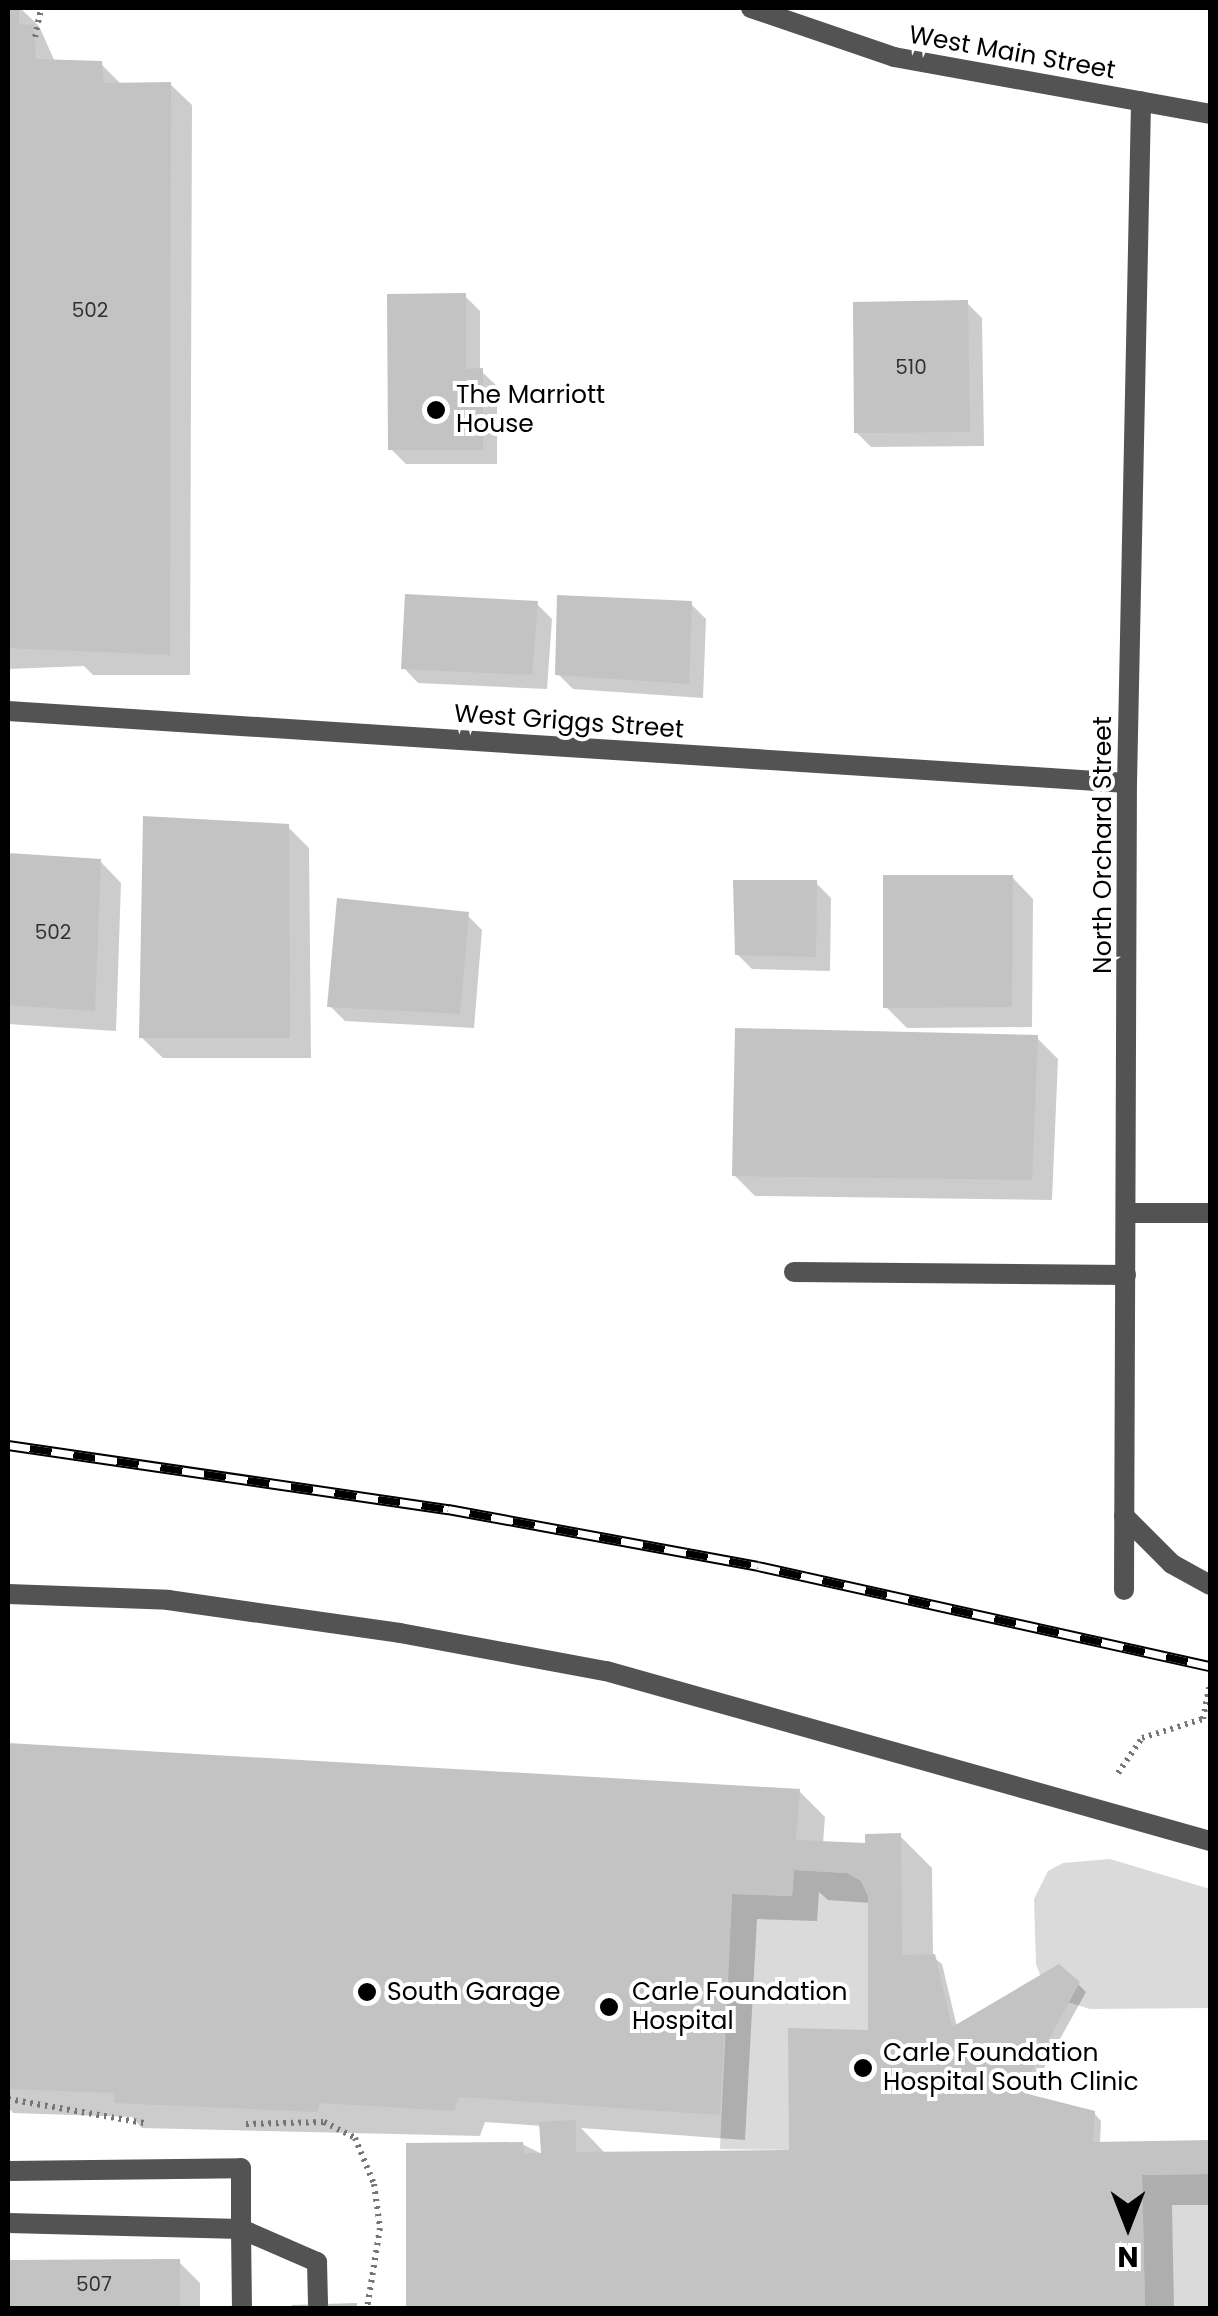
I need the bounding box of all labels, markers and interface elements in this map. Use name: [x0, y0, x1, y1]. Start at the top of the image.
street label: West Main Street: [906, 20, 1118, 86]
house number: 502: [72, 298, 108, 322]
house number: 510: [895, 355, 927, 379]
place label: The Marriott House: [456, 381, 605, 440]
marker: The Marriott House: [425, 399, 447, 421]
street label: West Griggs Street: [453, 699, 685, 745]
street label: North Orchard Street: [1088, 716, 1118, 974]
house number: 502: [35, 920, 71, 944]
place label: South Garage: [387, 1977, 560, 2007]
place label: Carle Foundation Hospital: [632, 1978, 847, 2037]
marker: South Garage: [356, 1981, 378, 2003]
marker: Carle Foundation Hospital: [596, 1994, 622, 2020]
place label: Carle Foundation Hospital South Clinic: [883, 2039, 1139, 2098]
marker: Carle Foundation Hospital South Clinic: [852, 2057, 874, 2079]
north arrow: [1078, 2176, 1178, 2276]
text: N: [1117, 2237, 1139, 2276]
house number: 507: [76, 2272, 112, 2296]

